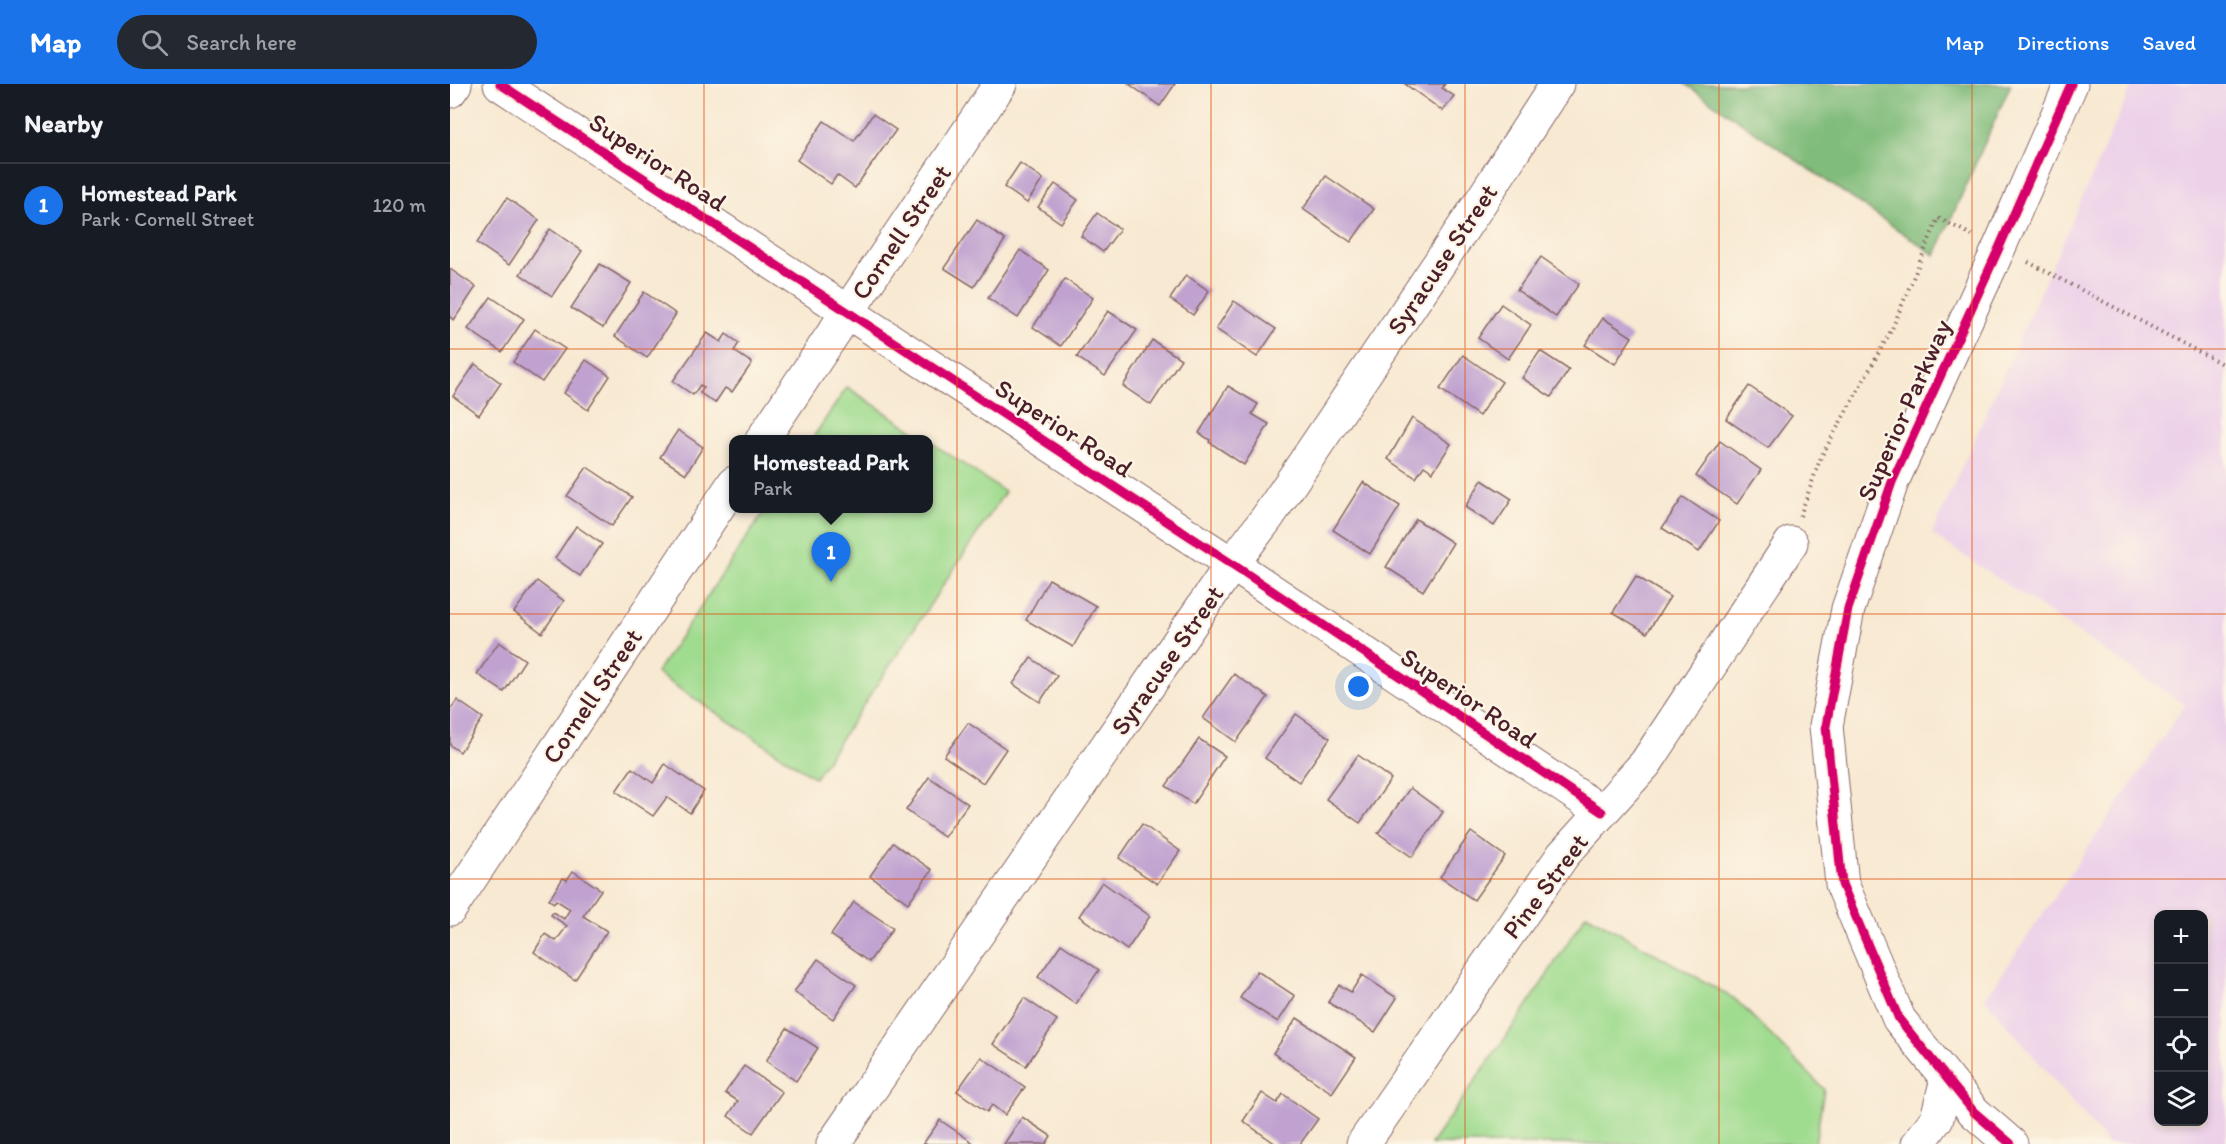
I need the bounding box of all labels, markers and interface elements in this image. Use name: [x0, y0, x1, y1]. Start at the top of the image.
search box: [117, 15, 537, 69]
text: Map: [30, 25, 81, 59]
icon: search: [138, 26, 171, 59]
text: Search here: [186, 29, 297, 56]
text: Map: [1946, 30, 1984, 55]
text: Directions: [2017, 30, 2109, 55]
text: Saved: [2142, 30, 2196, 55]
street label: Superior Road: [583, 106, 733, 219]
text: Nearby: [24, 107, 103, 139]
street label: Cornell Street: [844, 158, 958, 306]
street label: Syracuse Street: [1380, 177, 1504, 341]
text: Homestead Park: [81, 180, 237, 207]
text: 1: [39, 193, 48, 217]
text: 120 m: [373, 193, 426, 217]
text: Park · Cornell Street: [81, 207, 254, 231]
street label: Superior Parkway: [1850, 314, 1958, 506]
street label: Superior Road: [989, 372, 1139, 485]
popup: [729, 435, 933, 513]
text: Homestead Park: [753, 449, 909, 476]
text: Park: [753, 476, 792, 500]
pin: 1: [812, 532, 850, 582]
street label: Syracuse Street: [1104, 579, 1231, 741]
street label: Cornell Street: [535, 622, 649, 770]
street label: Superior Road: [1395, 641, 1544, 756]
your location: [1344, 672, 1373, 701]
street label: Pine Street: [1495, 827, 1595, 945]
map controls: [2154, 910, 2208, 1126]
button: +: [2154, 910, 2208, 964]
button: −: [2154, 964, 2208, 1018]
button: locate: [2154, 1018, 2208, 1072]
button: layers: [2154, 1072, 2208, 1126]

